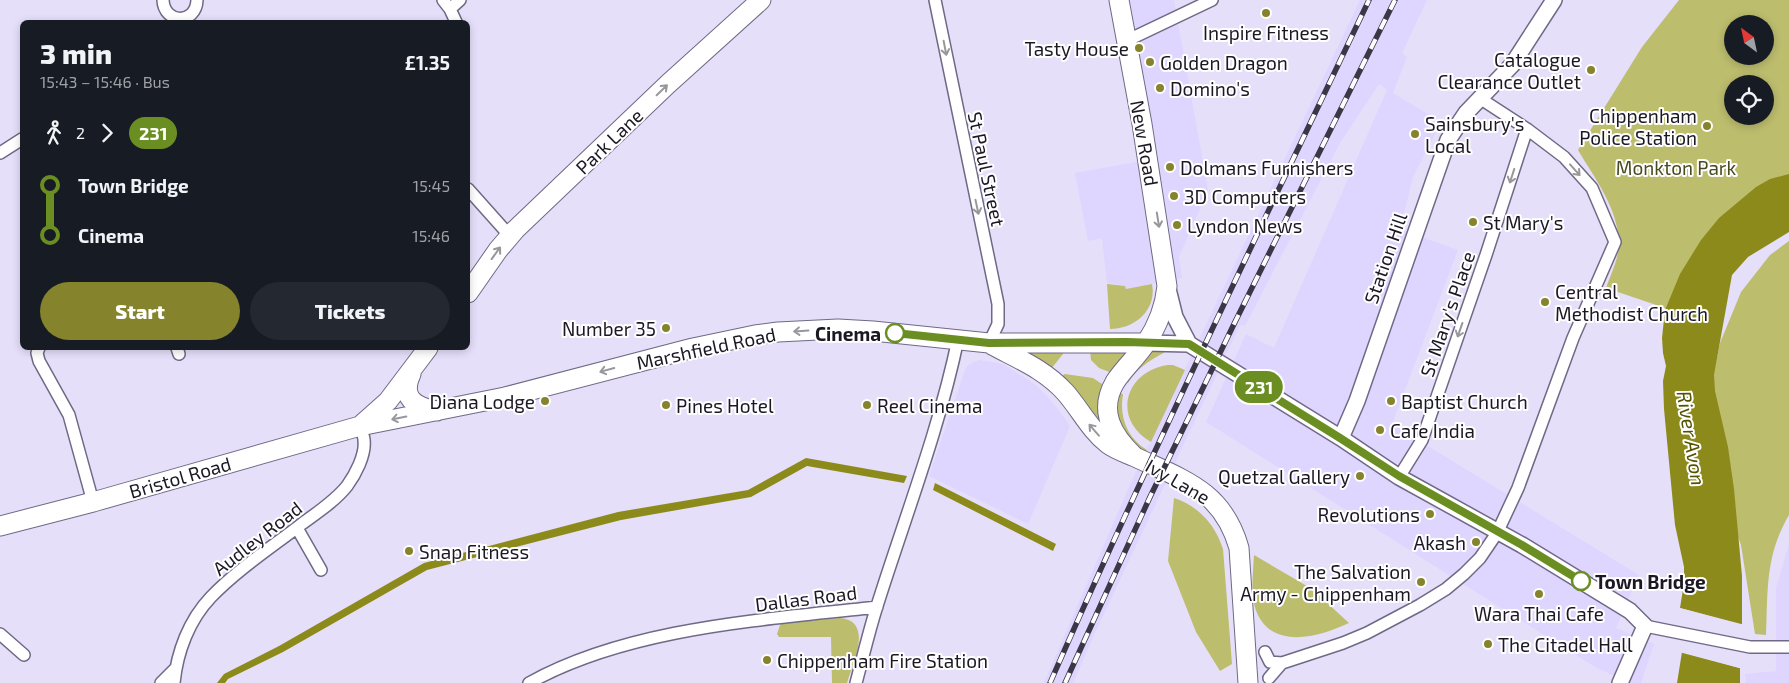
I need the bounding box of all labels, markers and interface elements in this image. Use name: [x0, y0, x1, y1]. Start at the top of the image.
marker: Inspire Fitness: [1260, 7, 1272, 19]
north arrow: [1724, 15, 1774, 65]
map controls: [1724, 15, 1774, 125]
place label: Inspire Fitness: [1203, 21, 1329, 44]
text: 3 min: [40, 36, 112, 70]
place label: Tasty House: [1024, 37, 1129, 60]
one-way arrow: [940, 39, 950, 55]
marker: Tasty House: [1133, 42, 1145, 54]
place label: Catalogue Clearance Outlet: [1437, 48, 1581, 93]
text: £1.35: [405, 51, 450, 74]
place label: Golden Dragon: [1160, 51, 1288, 74]
marker: Golden Dragon: [1144, 56, 1156, 68]
marker: Catalogue Clearance Outlet: [1585, 64, 1597, 76]
text: 15:43 – 15:46 · Bus: [40, 72, 170, 91]
button: locate: [1724, 75, 1774, 125]
place label: Domino's: [1170, 77, 1250, 100]
marker: Domino's: [1154, 82, 1166, 94]
one-way arrow: [655, 84, 668, 96]
street label: New Road: [1126, 98, 1164, 188]
street label: Park Lane: [571, 103, 647, 179]
place label: Chippenham Police Station: [1579, 104, 1697, 149]
street label: St Paul Street: [964, 110, 1010, 228]
place label: Sainsbury's Local: [1425, 112, 1524, 157]
icon: walk: [40, 119, 68, 147]
icon: forward: [93, 119, 121, 147]
marker: Chippenham Police Station: [1701, 120, 1713, 132]
text: 231: [139, 122, 167, 144]
text: 2: [76, 123, 85, 142]
marker: Sainsbury's Local: [1409, 128, 1421, 140]
place label: Dolmans Furnishers: [1180, 156, 1353, 179]
park label: Monkton Park: [1616, 156, 1736, 179]
marker: Dolmans Furnishers: [1164, 161, 1176, 173]
one-way arrow: [1570, 163, 1581, 176]
one-way arrow: [1507, 167, 1517, 183]
text: Town Bridge: [78, 174, 189, 197]
text: 15:45: [413, 176, 450, 195]
place label: 3D Computers: [1184, 185, 1306, 208]
marker: 3D Computers: [1168, 190, 1180, 202]
one-way arrow: [973, 199, 983, 215]
street label: Station Hill: [1359, 209, 1411, 307]
place label: St Mary's: [1483, 211, 1563, 234]
one-way arrow: [1153, 212, 1163, 228]
place label: Lyndon News: [1187, 214, 1302, 237]
marker: St Mary's: [1467, 216, 1479, 228]
marker: Lyndon News: [1171, 219, 1183, 231]
text: Cinema: [78, 224, 144, 247]
text: 15:46: [412, 226, 450, 245]
one-way arrow: [491, 246, 501, 260]
street label: St Mary's Place: [1415, 248, 1479, 380]
place label: Central Methodist Church: [1555, 280, 1708, 325]
button: Start: [40, 282, 240, 340]
button: Tickets: [250, 282, 450, 340]
marker: Central Methodist Church: [1539, 296, 1551, 308]
place label: Number 35: [562, 317, 656, 340]
one-way arrow: [1455, 321, 1464, 337]
street label: Marshfield Road: [634, 322, 778, 374]
marker: Number 35: [660, 322, 672, 334]
place label: Cinema: [815, 322, 881, 345]
marker: Cinema: [885, 323, 905, 343]
one-way arrow: [793, 326, 809, 335]
one-way arrow: [600, 365, 616, 375]
line badge: 231: [1230, 371, 1288, 403]
text: 231: [1245, 376, 1273, 398]
water label: River Avon: [1673, 389, 1711, 487]
place label: Diana Lodge: [429, 390, 535, 413]
place label: Baptist Church: [1401, 390, 1528, 413]
place label: Pines Hotel: [676, 394, 774, 417]
place label: Reel Cinema: [877, 394, 982, 417]
marker: Diana Lodge: [539, 395, 551, 407]
marker: Baptist Church: [1385, 395, 1397, 407]
marker: Pines Hotel: [660, 399, 672, 411]
marker: Reel Cinema: [861, 399, 873, 411]
one-way arrow: [391, 414, 407, 424]
place label: Cafe India: [1390, 419, 1475, 442]
one-way arrow: [1088, 423, 1099, 436]
marker: Cafe India: [1374, 424, 1386, 436]
street label: Bristol Road: [126, 451, 234, 503]
street label: Ivy Lane: [1142, 453, 1214, 509]
place label: Quetzal Gallery: [1218, 465, 1350, 488]
marker: Quetzal Gallery: [1354, 470, 1366, 482]
street label: Audley Road: [208, 496, 306, 580]
place label: Revolutions: [1318, 503, 1420, 526]
marker: Revolutions: [1424, 508, 1436, 520]
place label: Akash: [1413, 531, 1466, 554]
marker: Akash: [1470, 536, 1482, 548]
place label: Snap Fitness: [419, 540, 529, 563]
marker: Snap Fitness: [403, 545, 415, 557]
place label: The Salvation Army - Chippenham: [1240, 560, 1411, 605]
place label: Town Bridge: [1595, 570, 1706, 593]
marker: Town Bridge: [1571, 571, 1591, 591]
marker: The Salvation Army - Chippenham: [1415, 576, 1427, 588]
street label: Dallas Road: [754, 580, 858, 616]
marker: Wara Thai Cafe: [1533, 588, 1545, 600]
place label: Wara Thai Cafe: [1474, 602, 1604, 625]
place label: The Citadel Hall: [1498, 633, 1633, 656]
marker: The Citadel Hall: [1482, 638, 1494, 650]
place label: Chippenham Fire Station: [777, 649, 988, 672]
marker: Chippenham Fire Station: [761, 654, 773, 666]

